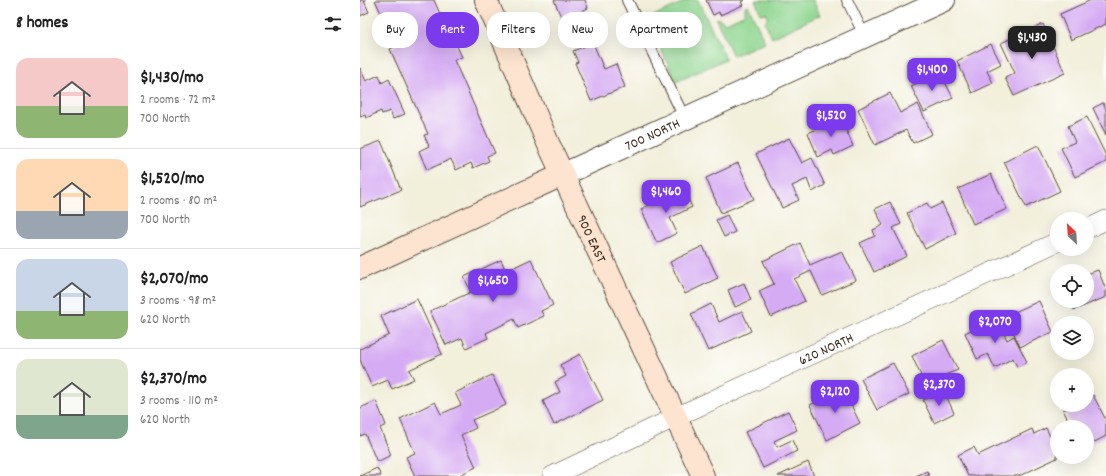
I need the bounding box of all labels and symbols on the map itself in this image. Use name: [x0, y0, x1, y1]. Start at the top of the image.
pin: $1,430: [999, 26, 1065, 60]
pin: $1,400: [899, 58, 965, 92]
pin: $1,520: [798, 104, 864, 138]
street label: 700 NORTH: [622, 114, 684, 157]
pin: $1,460: [633, 180, 699, 214]
street label: 900 EAST: [571, 212, 610, 267]
north arrow: [1050, 212, 1094, 256]
pin: $1,650: [460, 269, 526, 303]
pin: $2,070: [962, 310, 1028, 344]
street label: 620 NORTH: [796, 329, 857, 371]
pin: $2,370: [906, 373, 972, 407]
pin: $2,120: [802, 380, 868, 414]

